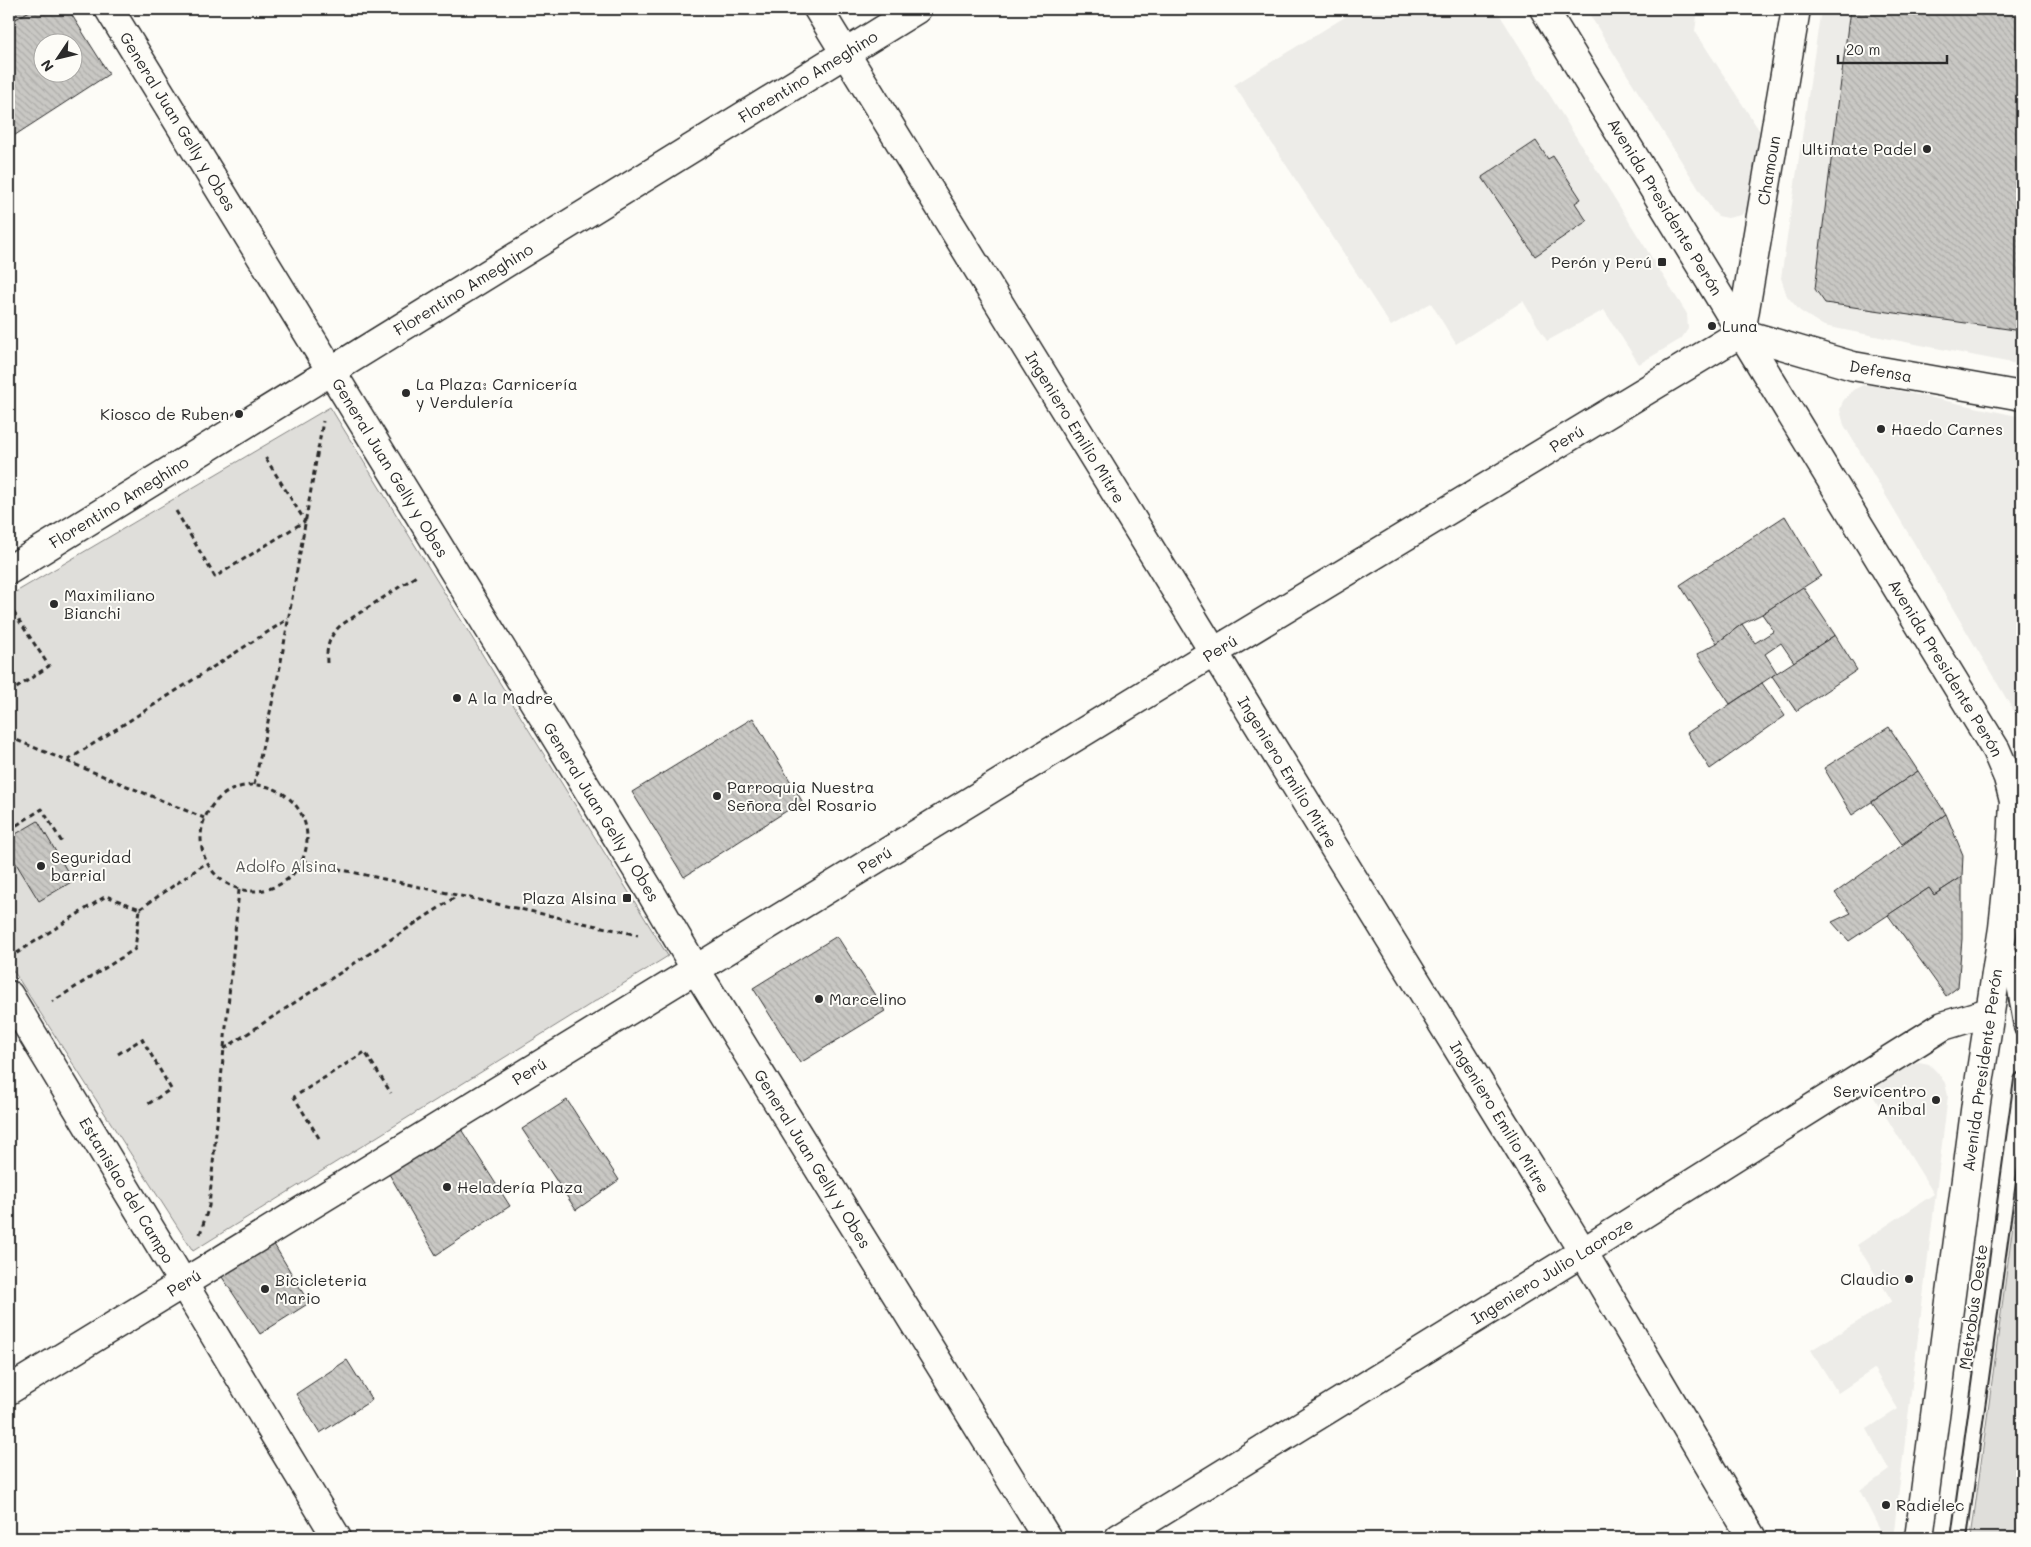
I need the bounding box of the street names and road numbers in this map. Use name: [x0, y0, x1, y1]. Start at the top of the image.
street label: Florentino Ameghino: [734, 25, 881, 127]
street label: General Juan Gelly y Obes: [115, 28, 241, 215]
street label: Avenida Presidente Perón: [1604, 114, 1728, 299]
street label: Chamoun: [1752, 134, 1784, 207]
street label: Florentino Ameghino: [389, 238, 537, 340]
street label: Ingeniero Emilio Mitre: [1021, 347, 1130, 507]
street label: Defensa: [1848, 355, 1914, 386]
street label: General Juan Gelly y Obes: [328, 374, 454, 561]
street label: Perú: [1545, 420, 1587, 457]
street label: Florentino Ameghino: [45, 451, 192, 553]
street label: Avenida Presidente Perón: [1884, 575, 2009, 760]
street label: Perú: [1199, 630, 1241, 666]
street label: Ingeniero Emilio Mitre: [1233, 692, 1343, 852]
street label: General Juan Gelly y Obes: [539, 718, 665, 905]
street label: Perú: [853, 841, 895, 878]
street label: Avenida Presidente Perón: [1957, 967, 2006, 1173]
street label: Ingeniero Emilio Mitre: [1446, 1037, 1555, 1197]
street label: Perú: [508, 1052, 550, 1089]
street label: General Juan Gelly y Obes: [750, 1065, 876, 1252]
street label: Estanislao del Campo: [75, 1113, 179, 1267]
street label: Ingeniero Julio Lacroze: [1467, 1212, 1637, 1328]
street label: Metrobús Oeste: [1953, 1243, 1992, 1371]
street label: Perú: [163, 1264, 205, 1301]

